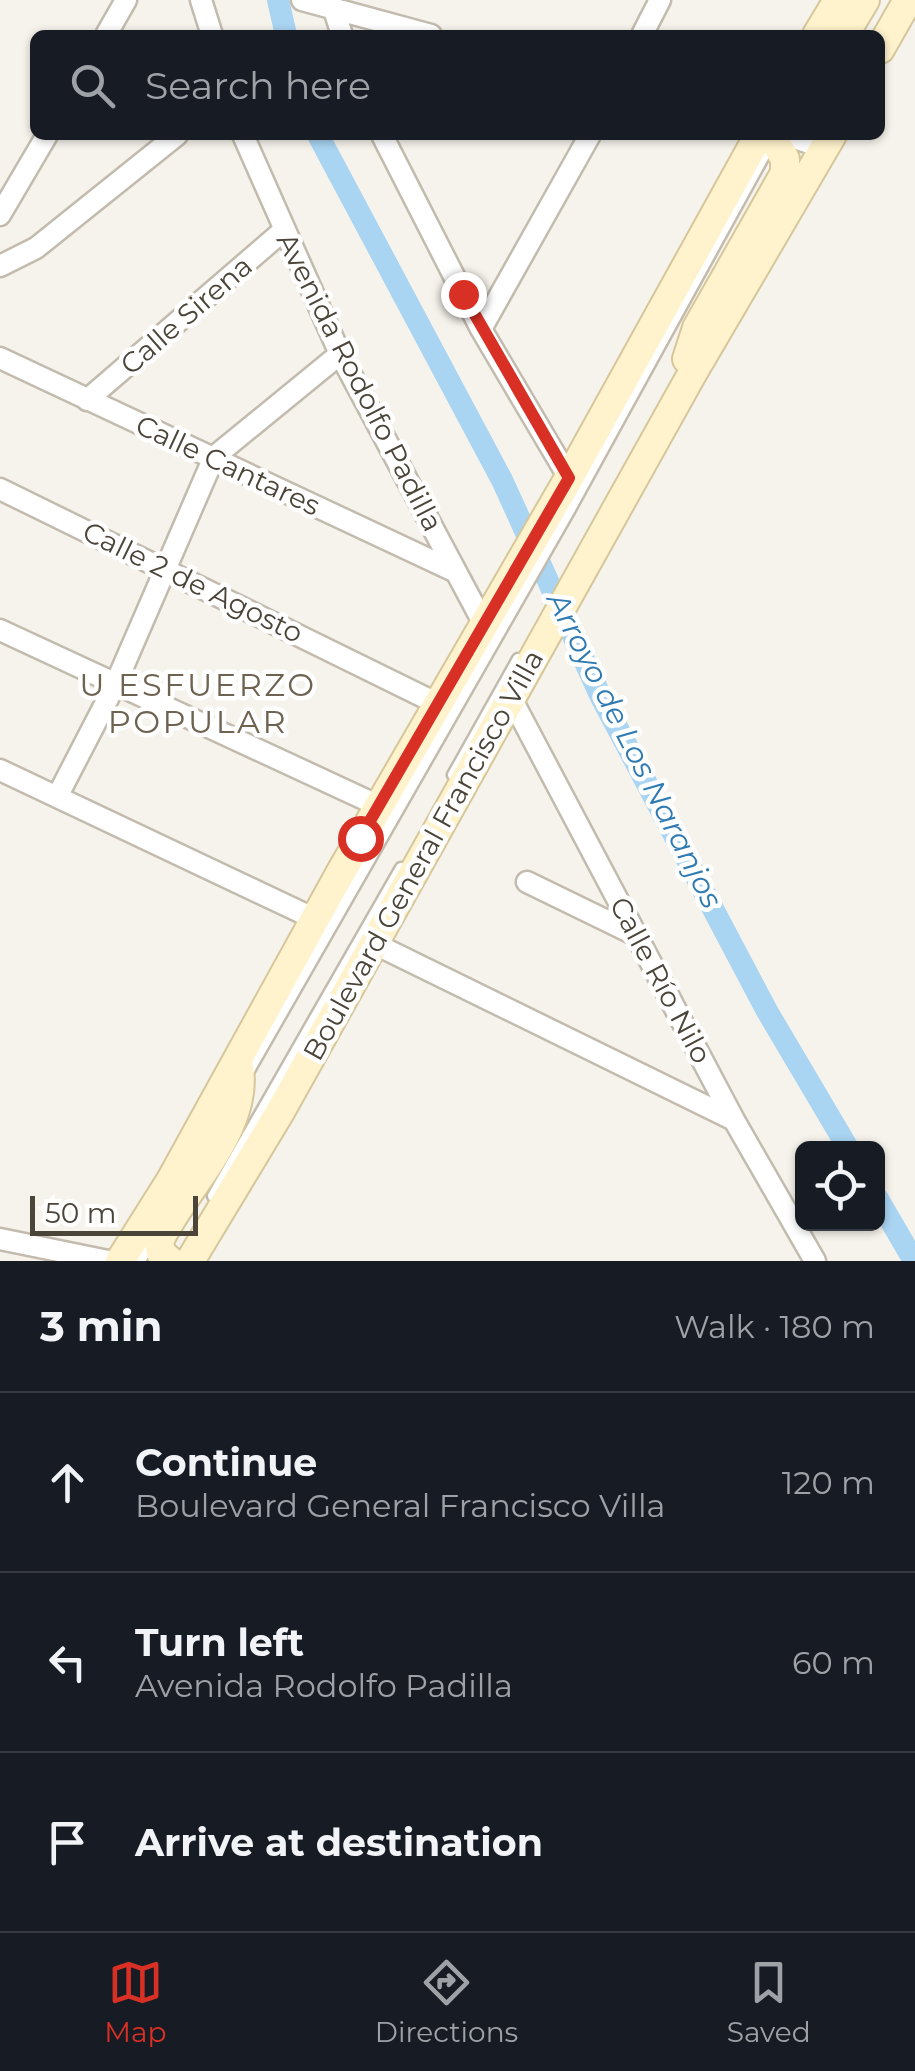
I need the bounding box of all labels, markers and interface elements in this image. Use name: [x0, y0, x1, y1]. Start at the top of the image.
search box: [30, 30, 885, 140]
icon: search: [65, 58, 120, 113]
text: Search here: [145, 62, 371, 109]
street label: Avenida Rodolfo Padilla: [270, 227, 450, 537]
street label: Calle Sirena: [113, 249, 259, 381]
route end: [441, 272, 487, 318]
street label: Calle Cantares: [130, 407, 326, 523]
street label: Calle 2 de Agosto: [77, 514, 309, 650]
water label: Arroyo de Los Naranjos: [538, 584, 731, 914]
street label: Boulevard General Francisco Villa: [296, 644, 550, 1066]
district label: U ESFUERZO POPULAR: [79, 665, 317, 741]
route start: [338, 816, 384, 862]
street label: Calle Río Nilo: [603, 891, 719, 1069]
map controls: [795, 1141, 885, 1231]
button: locate: [795, 1141, 885, 1231]
scale bar: [30, 1191, 198, 1236]
text: 50 m: [45, 1196, 116, 1230]
text: 3 min: [40, 1300, 162, 1352]
text: Walk · 180 m: [674, 1307, 875, 1346]
text: Continue: [135, 1439, 317, 1486]
icon: ahead: [40, 1455, 95, 1510]
text: 120 m: [782, 1463, 875, 1502]
text: Boulevard General Francisco Villa: [135, 1486, 665, 1525]
text: Turn left: [135, 1619, 304, 1666]
icon: left: [40, 1635, 95, 1690]
text: 60 m: [792, 1643, 875, 1682]
text: Avenida Rodolfo Padilla: [135, 1666, 513, 1705]
icon: arrive: [40, 1815, 95, 1870]
text: Arrive at destination: [135, 1819, 543, 1866]
tab: Map: [104, 1955, 166, 2049]
tab: Directions: [375, 1955, 518, 2049]
tab: Saved: [727, 1955, 811, 2049]

